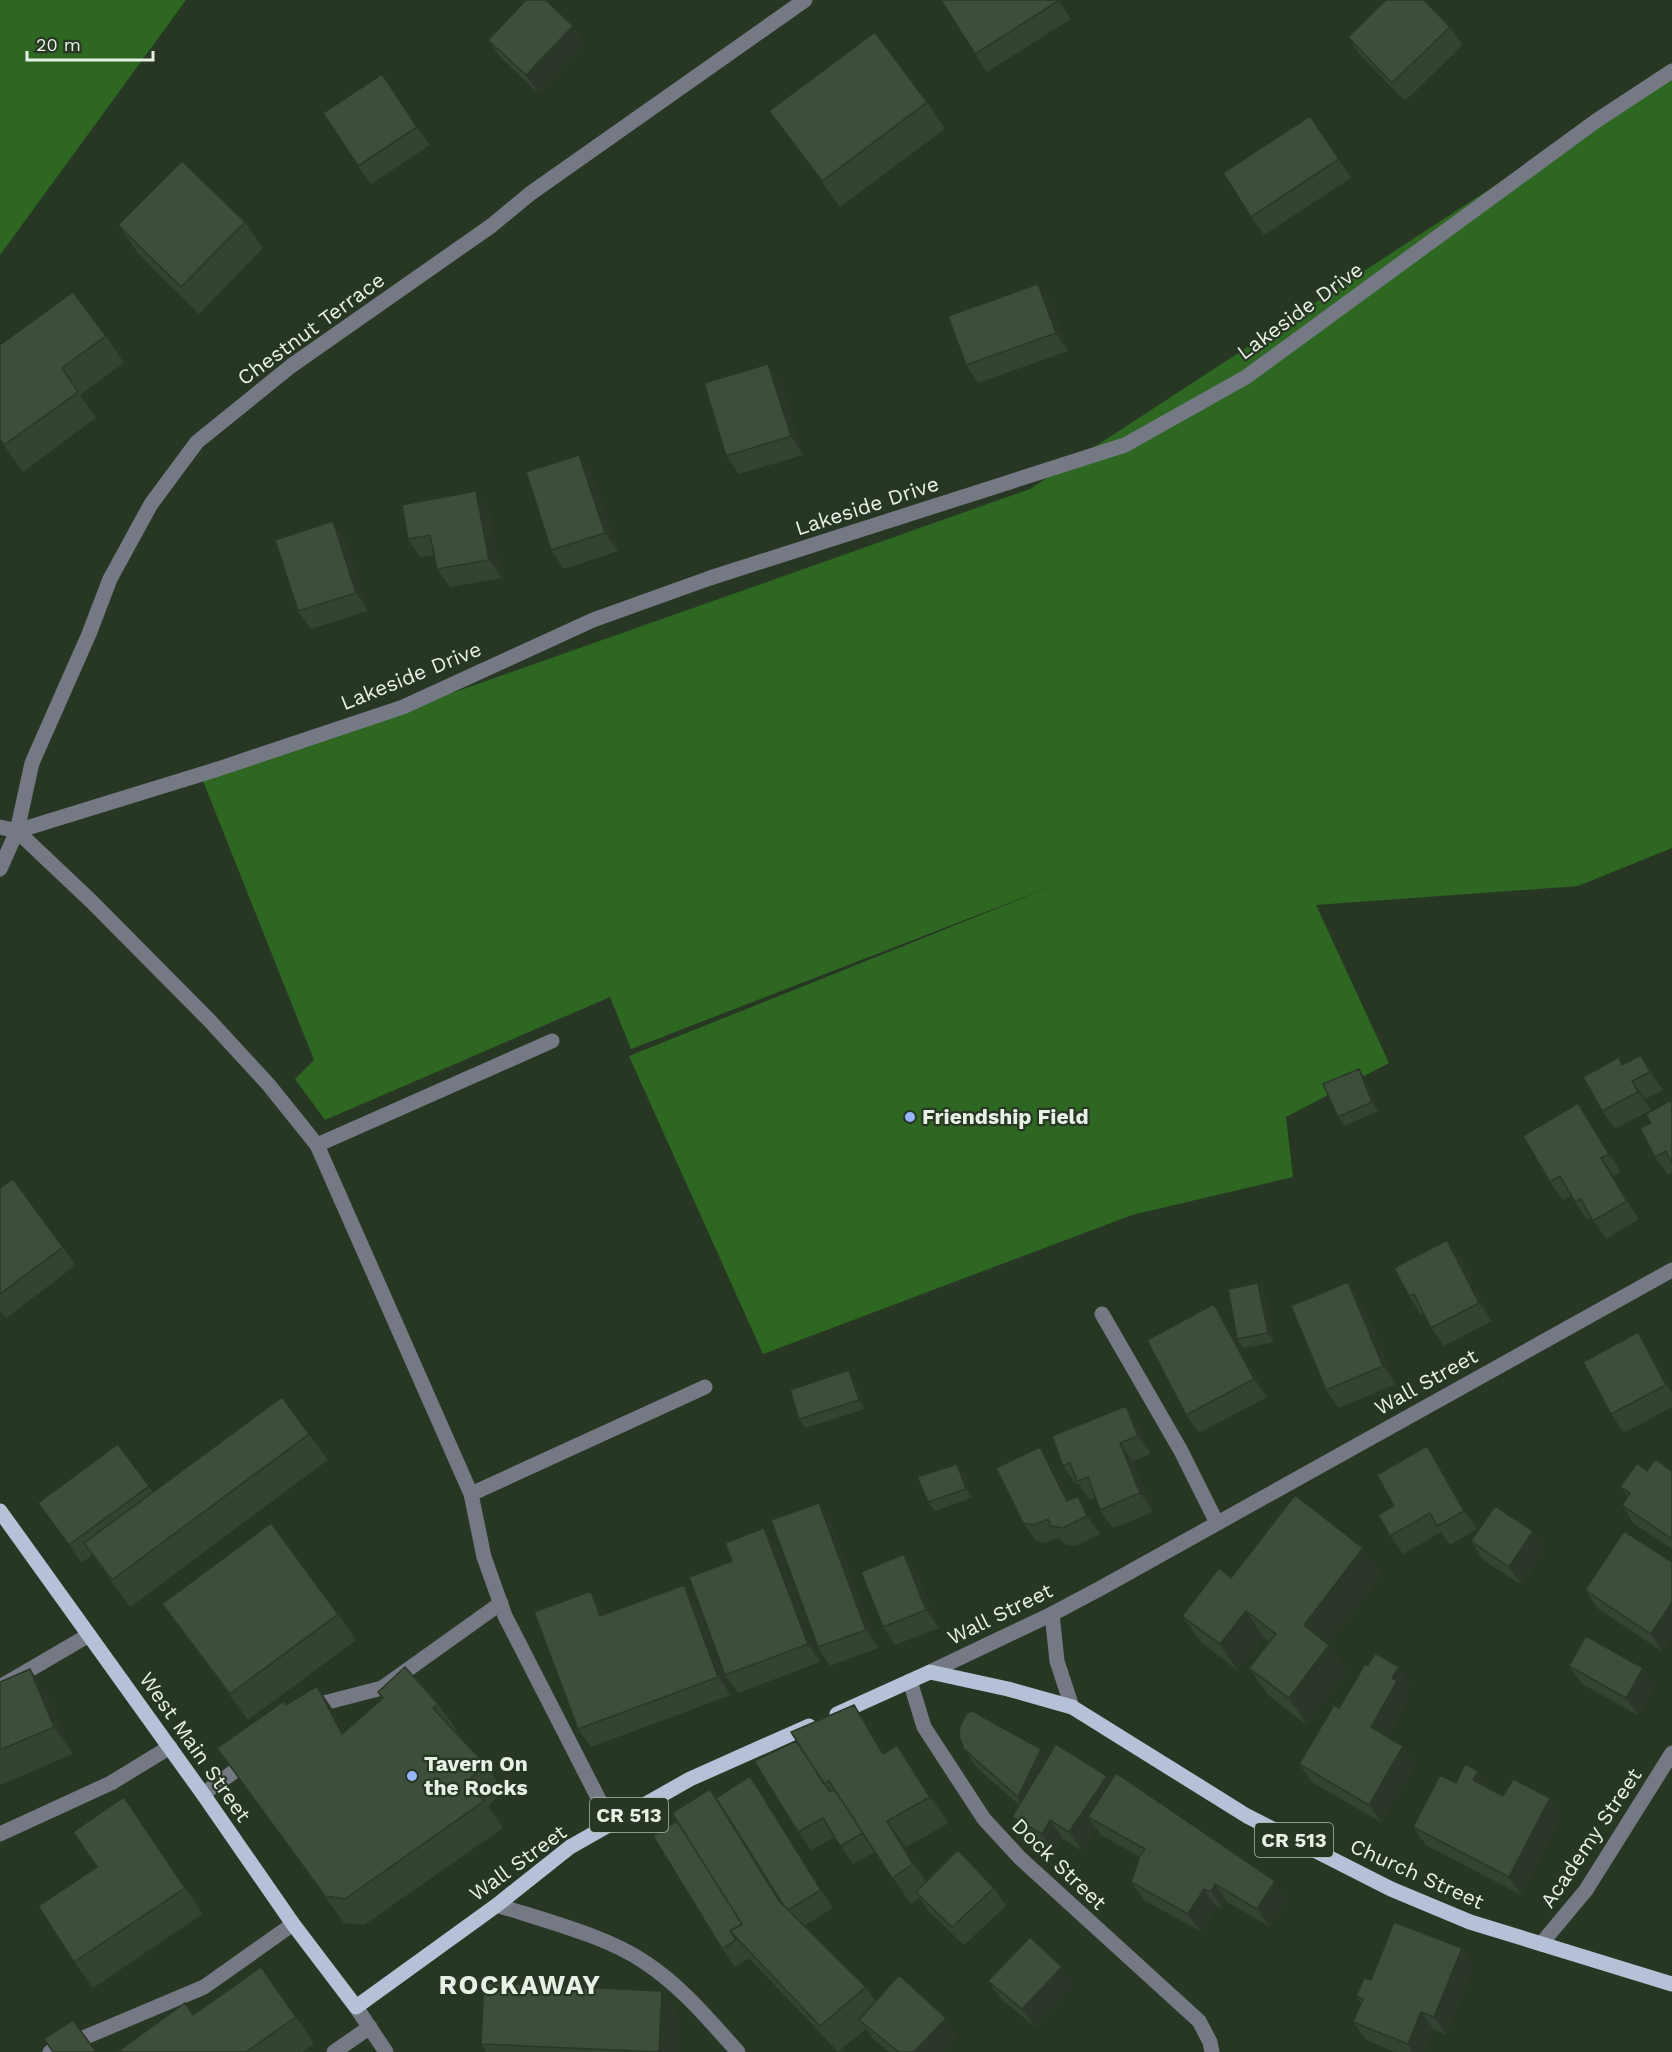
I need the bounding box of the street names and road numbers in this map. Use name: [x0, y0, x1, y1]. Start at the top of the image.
street label: Lakeside Drive: [1232, 257, 1367, 365]
street label: Chestnut Terrace: [232, 267, 389, 390]
street label: Lakeside Drive: [792, 471, 942, 540]
street label: Lakeside Drive: [337, 636, 485, 715]
street label: Wall Street: [1370, 1343, 1482, 1420]
street label: Wall Street: [943, 1577, 1057, 1650]
street label: West Main Street: [134, 1667, 257, 1827]
street label: Academy Street: [1535, 1763, 1647, 1912]
road number: CR 513: [590, 1798, 668, 1832]
street label: Dock Street: [1007, 1813, 1112, 1915]
street label: Wall Street: [464, 1819, 571, 1906]
road number: CR 513: [1255, 1823, 1333, 1857]
street label: Church Street: [1346, 1833, 1488, 1914]

